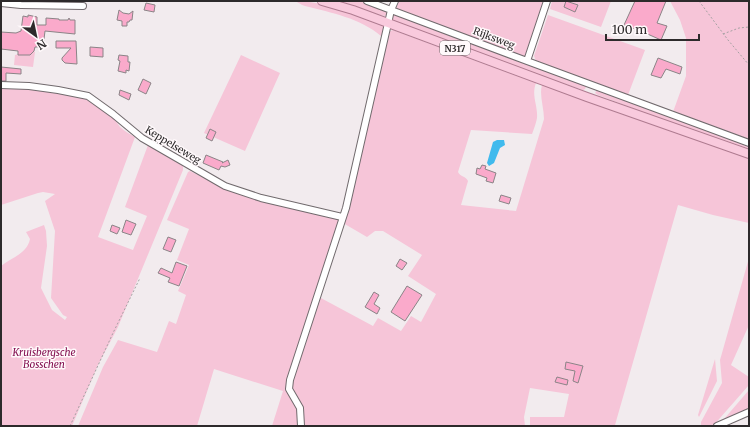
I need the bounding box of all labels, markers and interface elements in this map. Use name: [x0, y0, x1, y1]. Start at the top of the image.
north arrow: [16, 16, 56, 56]
scale bar: [606, 16, 699, 42]
text: 100 m: [612, 22, 647, 37]
street label: Rijksweg: [471, 24, 517, 52]
text: N: [34, 36, 49, 53]
road number: N317: [440, 41, 470, 55]
street label: Keppelseweg: [143, 123, 203, 167]
park label: Kruisbergsche Bosschen: [11, 346, 76, 371]

